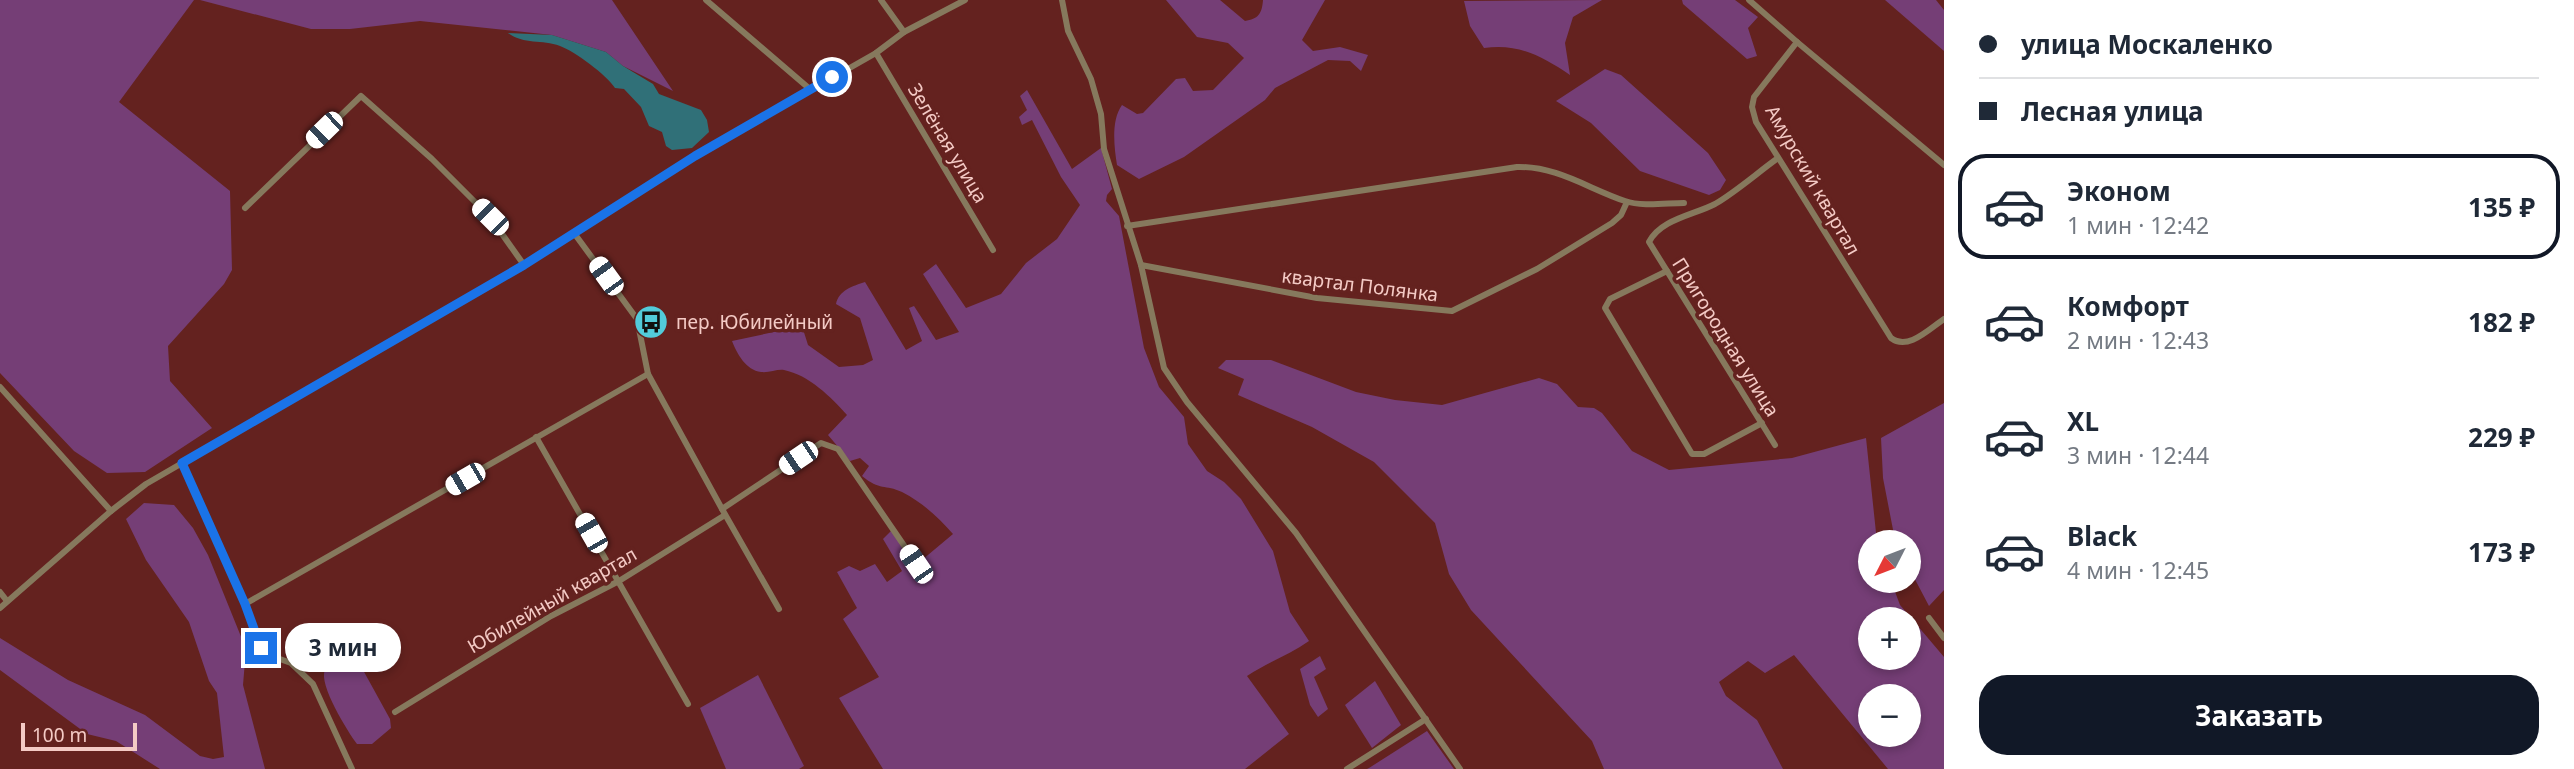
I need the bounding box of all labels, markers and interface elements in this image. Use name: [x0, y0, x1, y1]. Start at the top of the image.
text: улица Москаленко: [2021, 26, 2273, 62]
route start: [816, 61, 848, 93]
street label: Зелёная улица: [902, 78, 994, 208]
text: Лесная улица: [2021, 93, 2204, 129]
street label: Амурский квартал: [1759, 100, 1867, 260]
car: [302, 108, 347, 152]
text: Эконом: [2067, 173, 2171, 209]
icon: car: [1983, 175, 2046, 238]
text: 135 ₽: [2468, 189, 2535, 225]
car: [468, 195, 513, 239]
text: 1 мин · 12:42: [2067, 209, 2209, 241]
car: [586, 253, 627, 299]
street label: Пригородная улица: [1667, 253, 1785, 421]
street label: квартал Полянка: [1280, 262, 1440, 308]
text: Комфорт: [2067, 288, 2189, 324]
icon: car: [1983, 290, 2046, 353]
bus stop icon: пер. Юбилейный: [632, 303, 670, 341]
text: 182 ₽: [2468, 304, 2535, 340]
place label: пер. Юбилейный: [676, 309, 833, 335]
text: 2 мин · 12:43: [2067, 324, 2209, 356]
text: XL: [2067, 403, 2099, 439]
icon: car: [1983, 405, 2046, 468]
text: 229 ₽: [2468, 419, 2535, 455]
car: [775, 438, 822, 478]
text: 3 мин · 12:44: [2067, 439, 2209, 471]
car: [442, 459, 489, 499]
car: [572, 510, 611, 556]
text: Black: [2067, 518, 2137, 554]
icon: car: [1983, 520, 2046, 583]
north arrow: [1858, 530, 1922, 593]
map controls: [1858, 530, 1921, 747]
text: 173 ₽: [2468, 534, 2535, 570]
street label: Юбилейный квартал: [463, 541, 641, 659]
car: [896, 541, 937, 587]
text: 4 мин · 12:45: [2067, 554, 2209, 586]
button: +: [1858, 607, 1921, 670]
callout: 3 мин: [286, 624, 401, 672]
text: 3 мин: [309, 631, 377, 663]
route end: [245, 632, 277, 664]
button: Заказать: [1979, 675, 2539, 755]
button: −: [1858, 684, 1921, 747]
scale bar: [21, 720, 136, 752]
text: 100 m: [32, 722, 87, 748]

